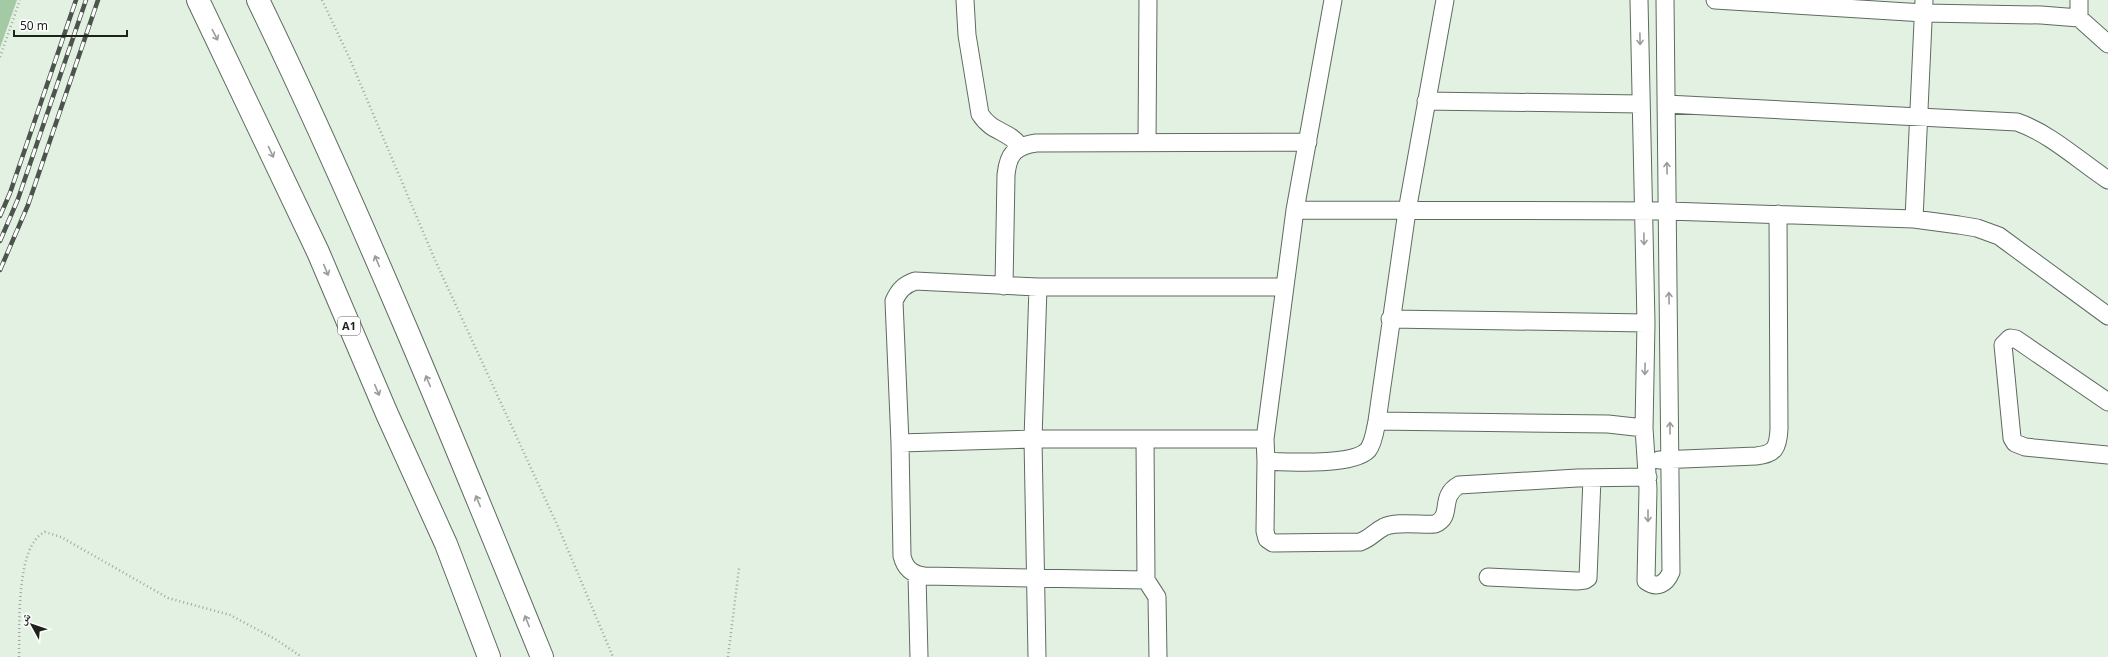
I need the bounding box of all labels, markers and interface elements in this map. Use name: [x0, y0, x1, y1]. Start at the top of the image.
scale bar: [14, 12, 127, 38]
text: 50 m: [20, 17, 48, 34]
one-way arrow: [212, 29, 219, 41]
one-way arrow: [1636, 32, 1644, 45]
one-way arrow: [268, 146, 275, 158]
one-way arrow: [1663, 162, 1671, 175]
one-way arrow: [1640, 232, 1648, 245]
one-way arrow: [373, 256, 380, 268]
one-way arrow: [322, 264, 330, 276]
one-way arrow: [1665, 292, 1673, 305]
road number: A1: [338, 317, 360, 335]
one-way arrow: [1641, 362, 1649, 375]
one-way arrow: [424, 375, 432, 387]
one-way arrow: [373, 383, 381, 395]
one-way arrow: [1666, 422, 1674, 435]
one-way arrow: [474, 495, 482, 507]
one-way arrow: [1644, 509, 1652, 522]
north arrow: [12, 605, 52, 645]
text: ش: [14, 609, 34, 628]
one-way arrow: [523, 615, 531, 627]

